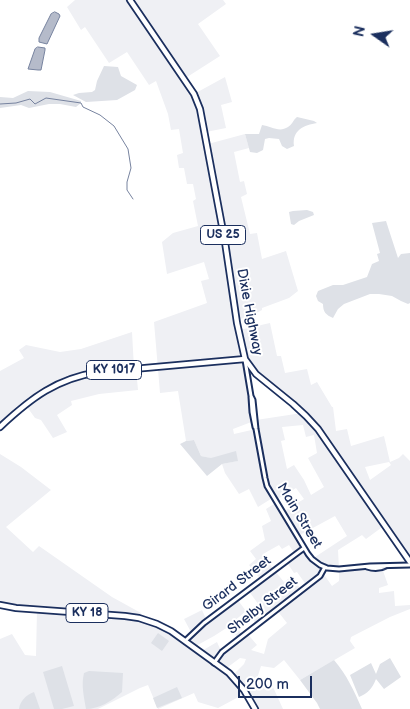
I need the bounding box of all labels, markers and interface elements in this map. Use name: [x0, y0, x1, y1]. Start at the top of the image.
north arrow: [350, 10, 400, 60]
text: N: [350, 24, 369, 39]
road number: US 25: [200, 226, 246, 244]
street label: Dixie Highway: [232, 267, 266, 357]
road number: KY 1017: [86, 360, 142, 380]
street label: Main Street: [273, 480, 325, 552]
street label: Girard Street: [199, 553, 275, 615]
street label: Shelby Street: [225, 574, 301, 638]
road number: KY 18: [66, 604, 108, 622]
scale bar: [240, 666, 314, 698]
text: 200 m: [246, 675, 289, 694]

